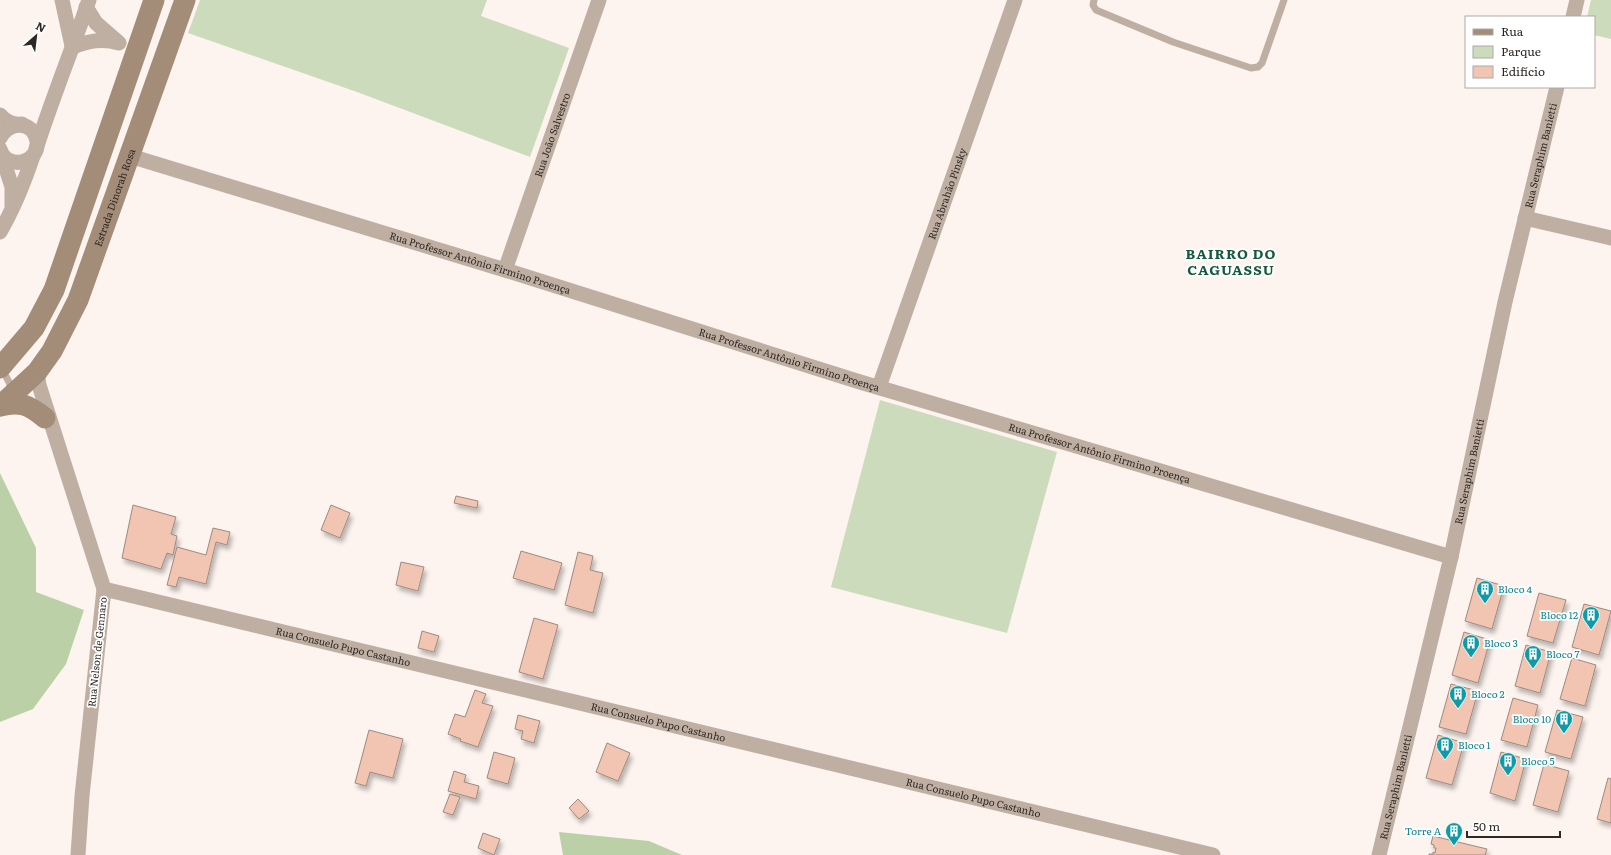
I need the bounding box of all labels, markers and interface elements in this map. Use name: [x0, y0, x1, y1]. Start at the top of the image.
north arrow: [16, 16, 56, 56]
legend: [1465, 16, 1595, 88]
text: N: [33, 17, 49, 36]
text: Rua: [1501, 22, 1524, 40]
text: Parque: [1501, 42, 1541, 60]
text: Edifício: [1501, 62, 1545, 80]
street label: Rua João Salvestro: [530, 90, 573, 179]
street label: Rua Seraphim Banietti: [1520, 101, 1560, 209]
street label: Rua Abrahão Pinsky: [924, 145, 970, 241]
street label: Estrada Dinorah Rosa: [90, 146, 139, 248]
street label: Rua Professor Antônio Firmino Proença: [388, 227, 573, 297]
district label: BAIRRO DO CAGUASSU: [1186, 243, 1276, 279]
street label: Rua Professor Antônio Firmino Proença: [697, 324, 882, 395]
street label: Rua Seraphim Banietti: [1450, 416, 1487, 526]
street label: Rua Professor Antônio Firmino Proença: [1007, 418, 1193, 487]
building icon: Bloco 4: [1475, 579, 1495, 604]
place label: Bloco 4: [1498, 581, 1533, 596]
street label: Rua Nelson de Gennaro: [83, 596, 110, 708]
building icon: Bloco 12: [1581, 605, 1601, 630]
place label: Bloco 12: [1540, 607, 1578, 622]
street label: Rua Consuelo Pupo Castanho: [274, 622, 412, 669]
building icon: Bloco 3: [1461, 633, 1481, 658]
place label: Bloco 3: [1484, 635, 1518, 650]
building icon: Bloco 7: [1523, 644, 1543, 669]
place label: Bloco 7: [1546, 646, 1580, 661]
building icon: Bloco 2: [1448, 684, 1468, 709]
place label: Bloco 2: [1471, 686, 1505, 701]
street label: Rua Consuelo Pupo Castanho: [589, 698, 727, 745]
building icon: Bloco 10: [1554, 709, 1574, 734]
place label: Bloco 10: [1513, 711, 1551, 726]
street label: Rua Seraphim Banietti: [1375, 732, 1415, 841]
building icon: Bloco 1: [1435, 735, 1455, 760]
place label: Bloco 1: [1458, 737, 1491, 752]
building icon: Bloco 5: [1498, 751, 1518, 776]
place label: Bloco 5: [1521, 753, 1555, 768]
street label: Rua Consuelo Pupo Castanho: [905, 774, 1043, 820]
scale bar: [1467, 813, 1560, 839]
text: 50 m: [1473, 817, 1500, 835]
building icon: Torre A: [1444, 821, 1464, 846]
place label: Torre A: [1405, 823, 1442, 838]

